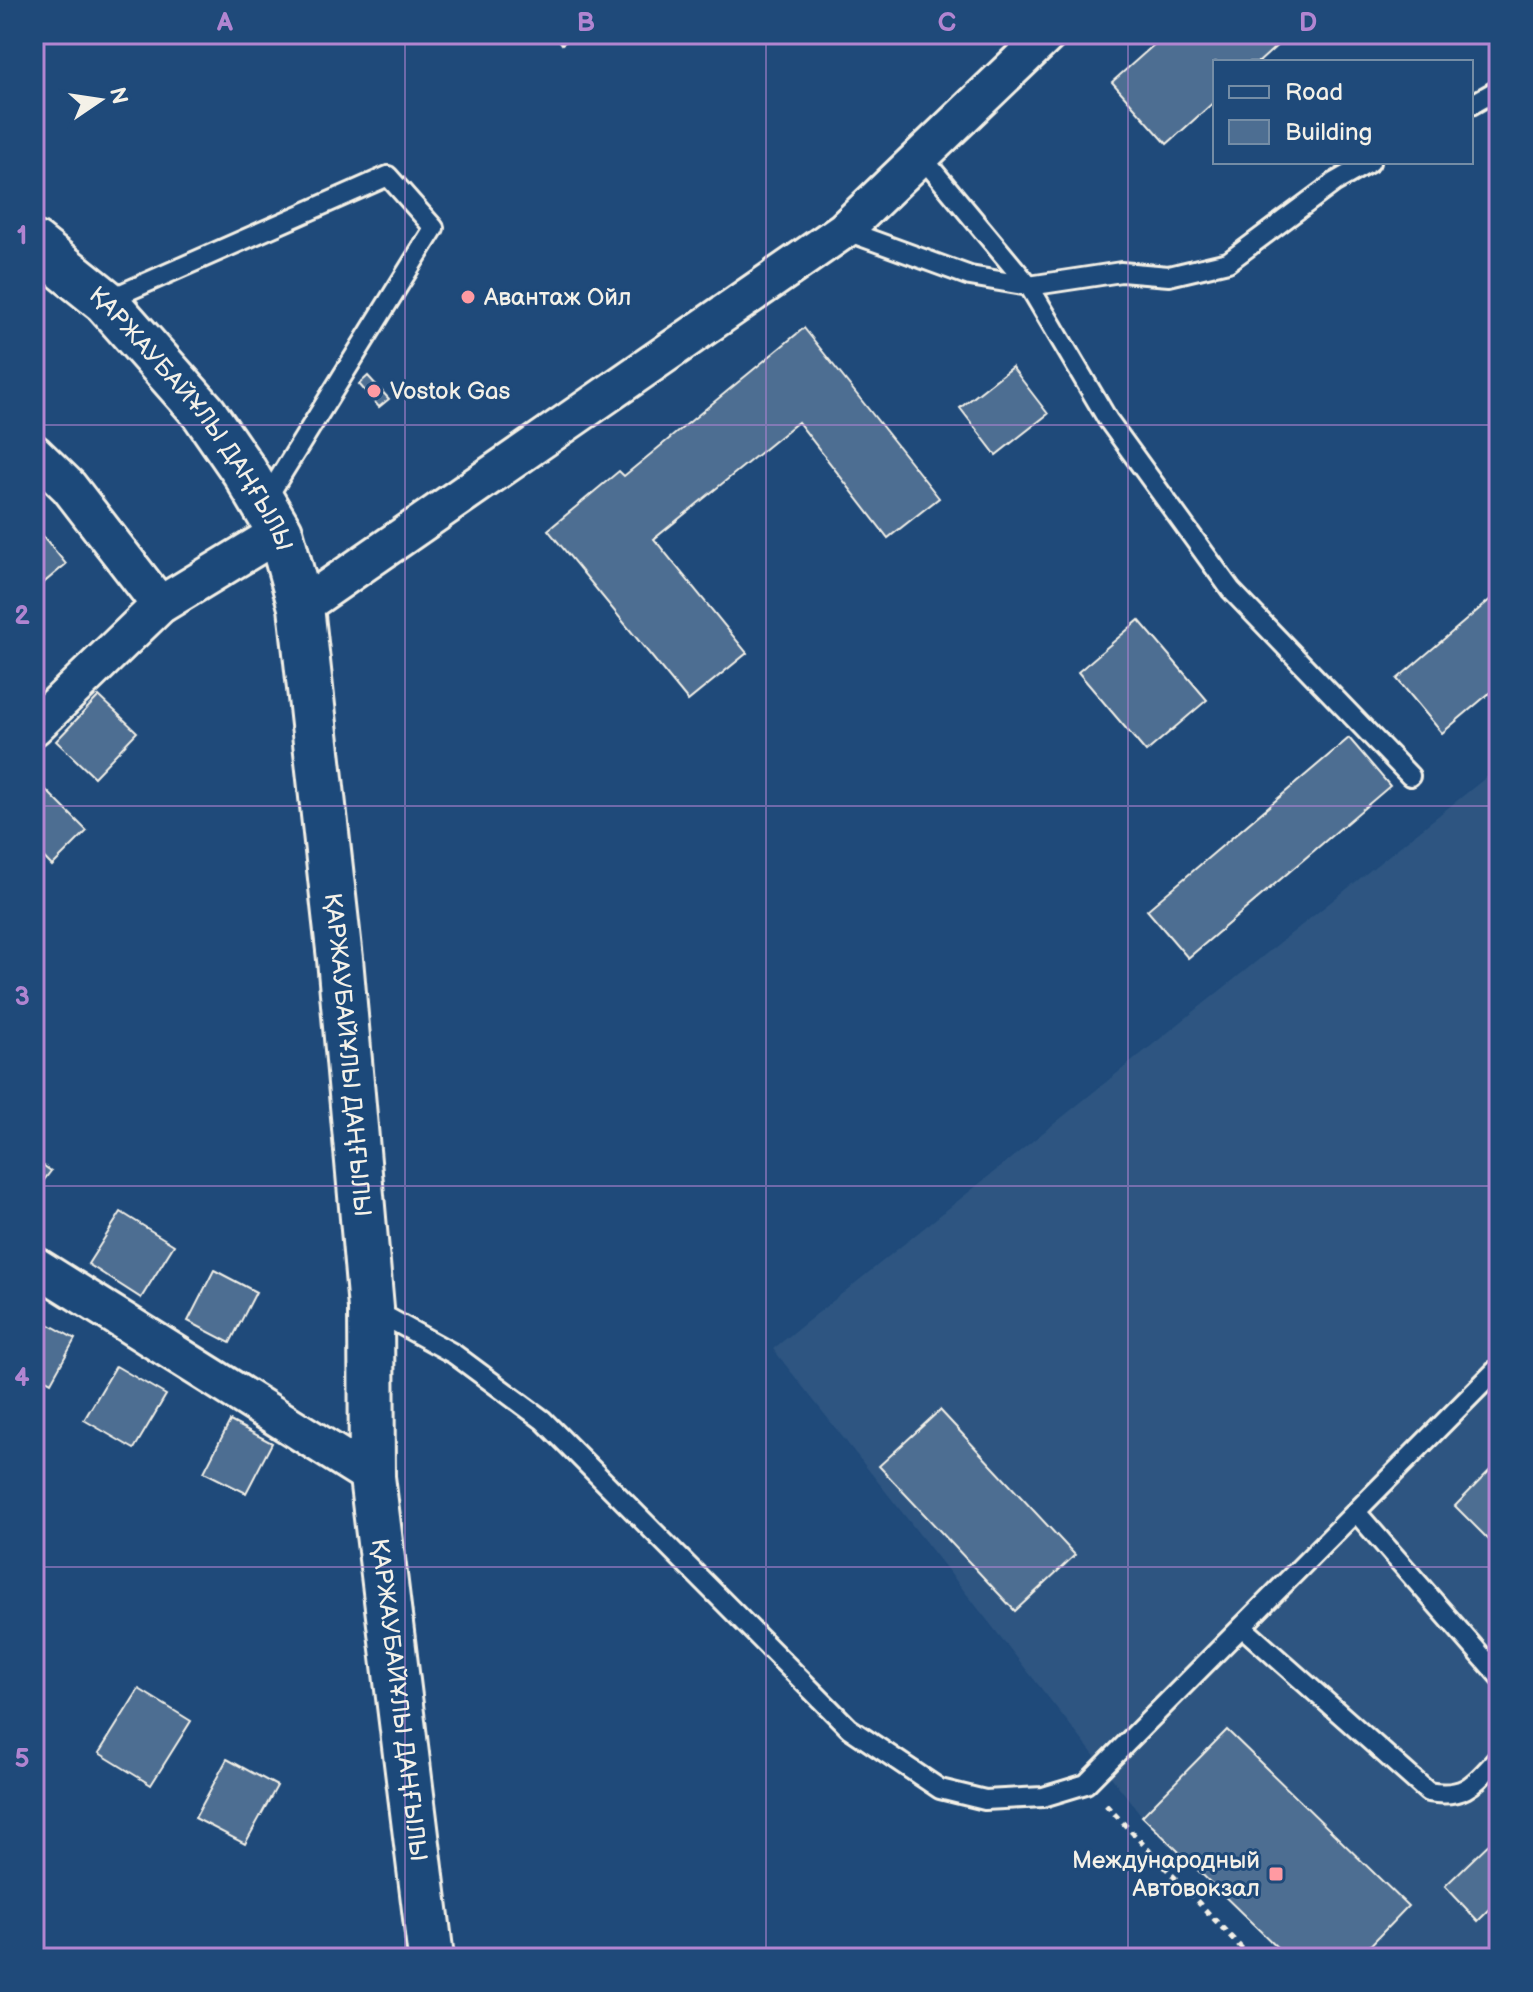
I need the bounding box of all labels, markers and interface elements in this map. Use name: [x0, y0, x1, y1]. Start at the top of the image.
text: A: [216, 8, 233, 39]
text: B: [577, 8, 595, 39]
text: C: [938, 8, 956, 39]
text: D: [1299, 8, 1317, 39]
north arrow: [60, 60, 140, 140]
legend: [1213, 60, 1473, 164]
text: Road: [1285, 78, 1343, 107]
text: N: [103, 85, 133, 107]
text: Building: [1285, 118, 1372, 147]
text: 1: [17, 221, 27, 252]
street label: ҚАРЖАУБАЙҰЛЫ ДАҢҒЫЛЫ: [84, 280, 299, 554]
place label: Авантаж Ойл: [483, 283, 632, 312]
marker: Авантаж Ойл: [459, 288, 477, 306]
place label: Vostok Gas: [390, 377, 511, 406]
marker: Vostok Gas: [365, 382, 383, 400]
text: 2: [14, 601, 30, 632]
street label: ҚАРЖАУБАЙҰЛЫ ДАҢҒЫЛЫ: [318, 892, 377, 1218]
text: 3: [14, 982, 30, 1013]
text: 4: [14, 1363, 30, 1394]
street label: ҚАРЖАУБАЙҰЛЫ ДАҢҒЫЛЫ: [365, 1537, 434, 1863]
text: 5: [14, 1744, 30, 1775]
place label: Международный Автовокзал: [1072, 1846, 1260, 1903]
marker: Международный Автовокзал: [1267, 1865, 1285, 1883]

